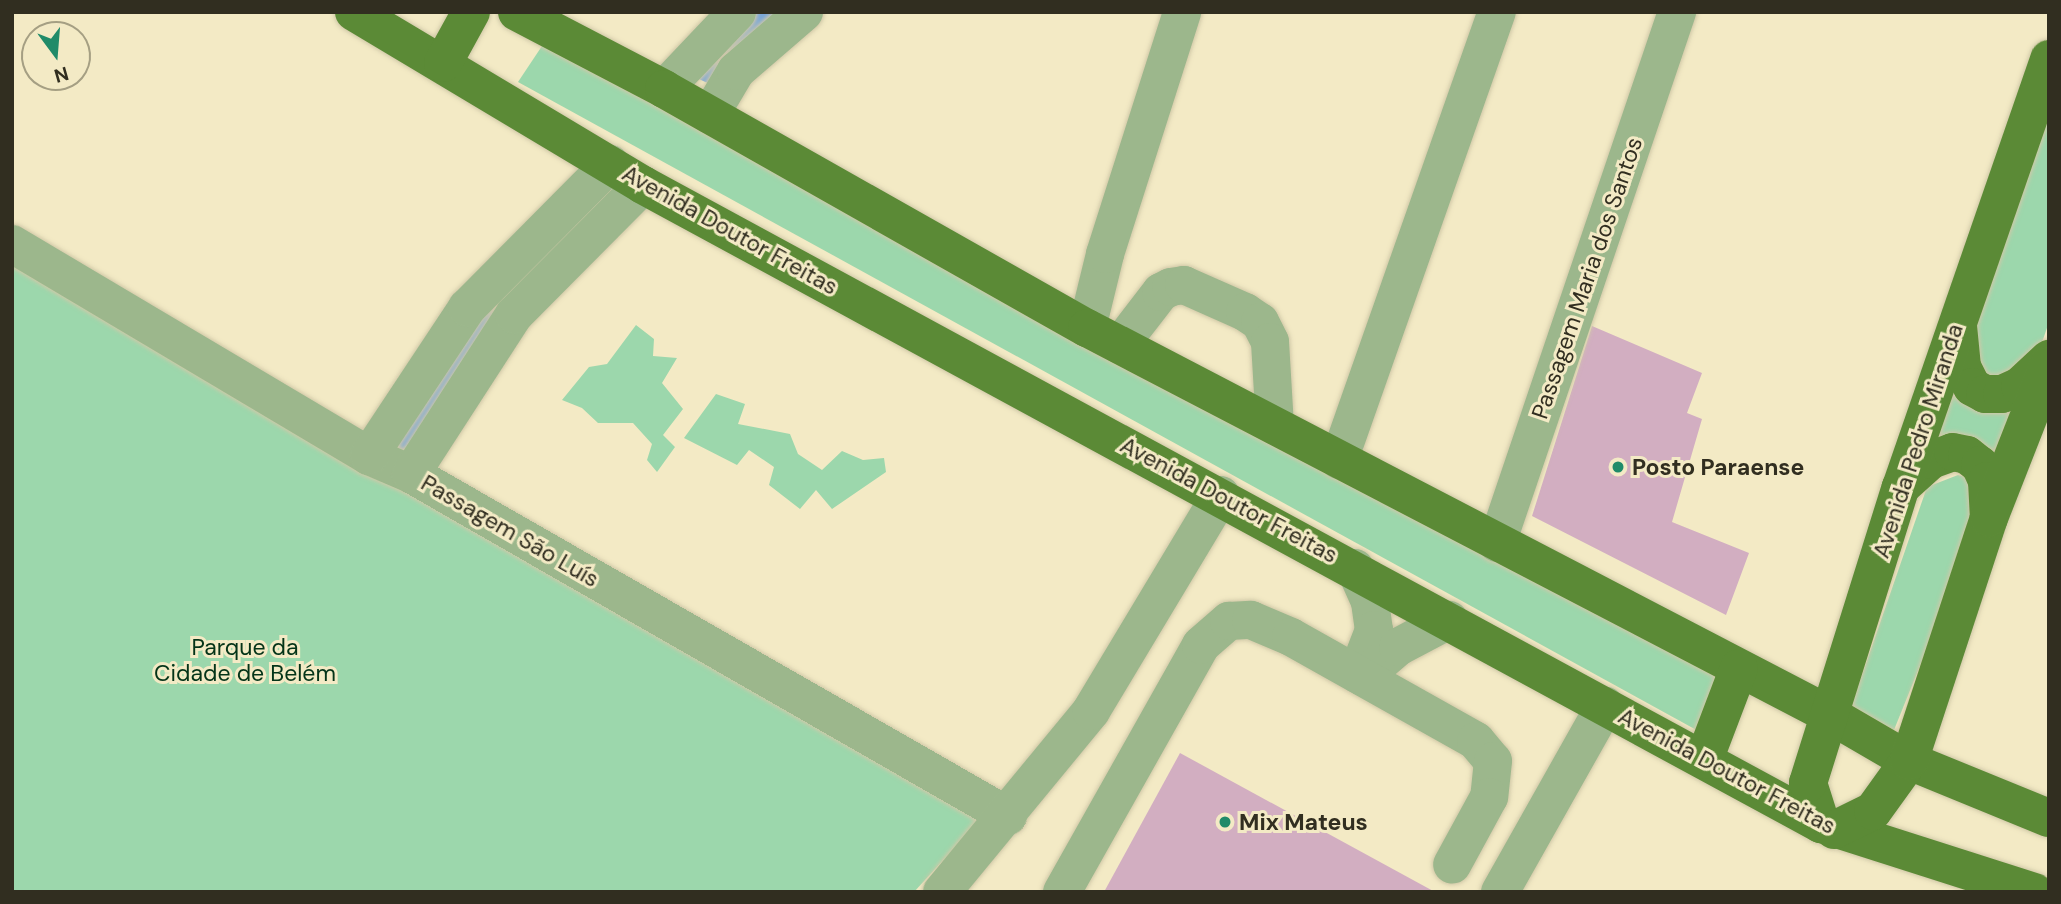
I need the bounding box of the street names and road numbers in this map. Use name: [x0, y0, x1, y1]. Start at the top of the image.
street label: Passagem Maria dos Santos: [1526, 134, 1648, 422]
street label: Avenida Doutor Freitas: [617, 159, 843, 301]
street label: Avenida Pedro Miranda: [1867, 320, 1969, 562]
street label: Avenida Doutor Freitas: [1116, 431, 1342, 569]
street label: Passagem São Luís: [416, 469, 604, 593]
street label: Avenida Doutor Freitas: [1614, 702, 1840, 840]

